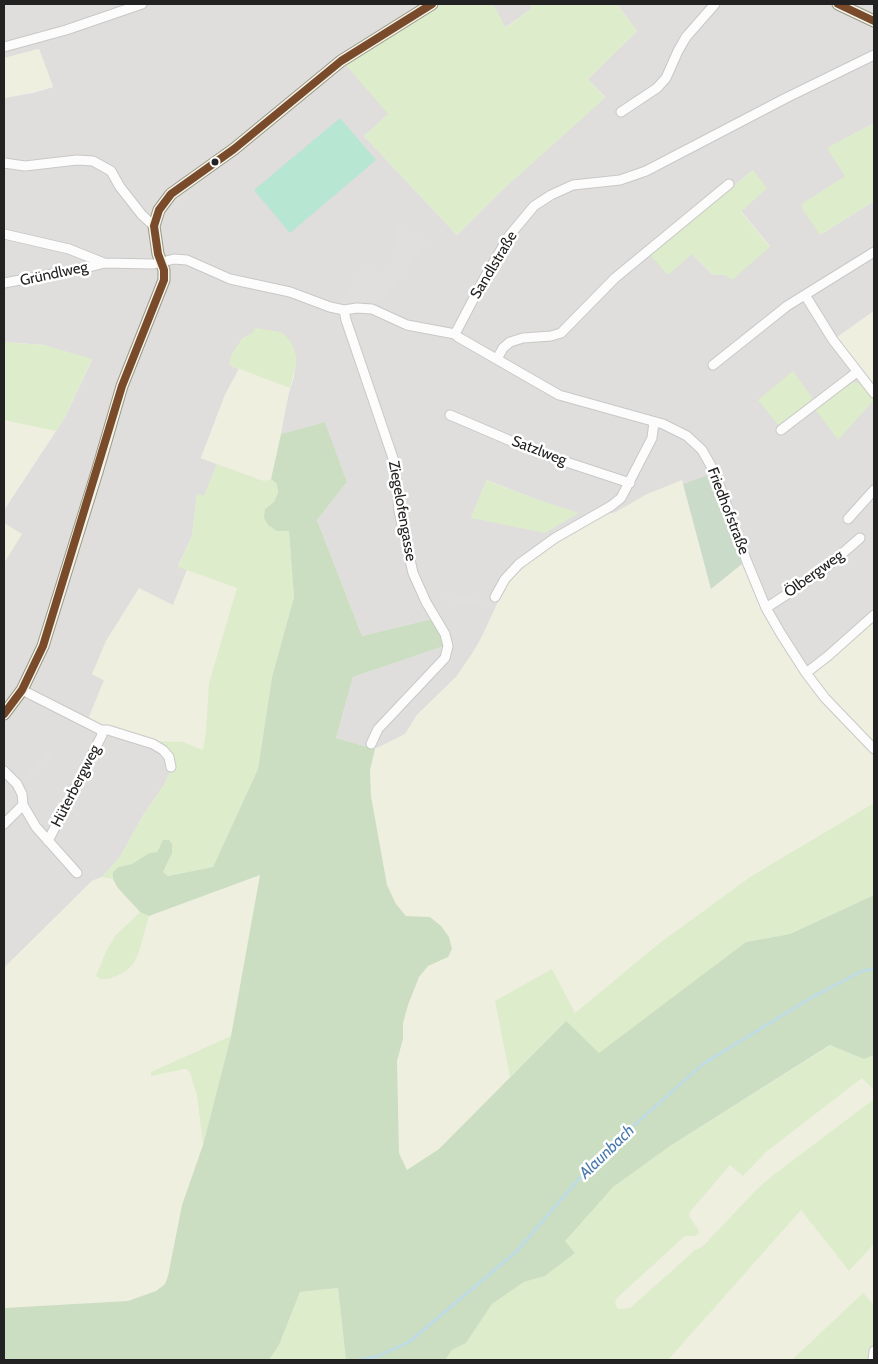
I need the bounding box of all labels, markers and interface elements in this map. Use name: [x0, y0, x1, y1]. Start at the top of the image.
unlabelled marker: [210, 157, 220, 167]
street label: Sandlstraße: [467, 228, 521, 302]
street label: Gründlweg: [19, 258, 89, 290]
street label: Satzlweg: [509, 432, 569, 470]
street label: Ziegelofengasse: [384, 459, 420, 563]
street label: Friedhofstraße: [703, 465, 753, 557]
street label: Ölbergweg: [781, 546, 847, 602]
street label: Hüterbergweg: [48, 742, 104, 830]
water label: Alaunbach: [575, 1121, 639, 1183]

